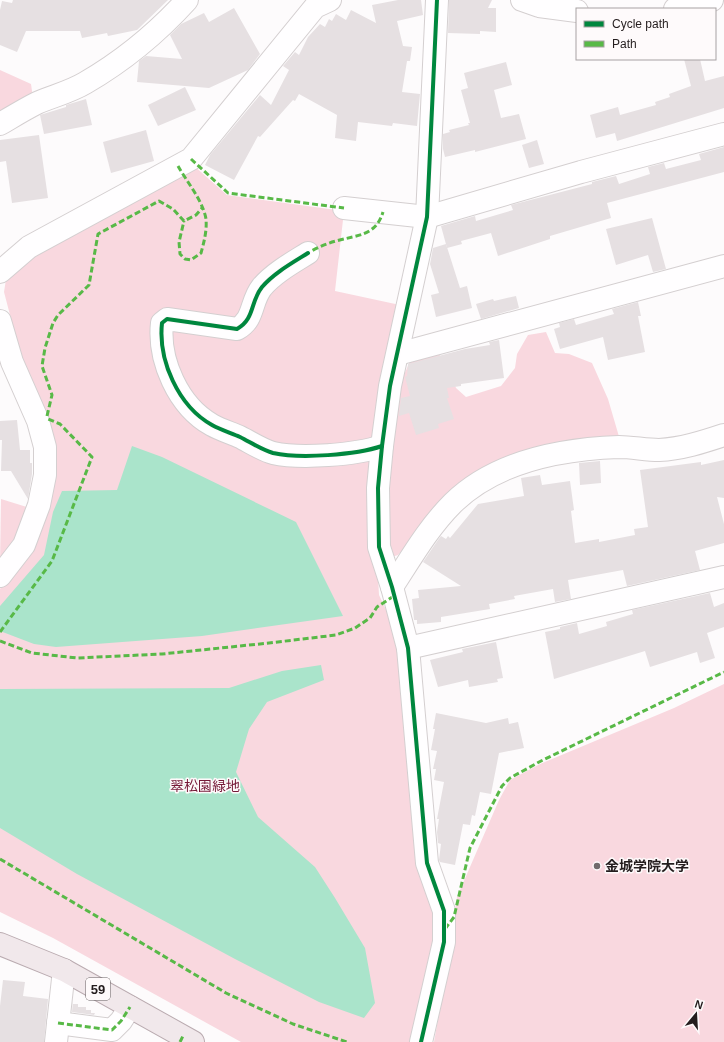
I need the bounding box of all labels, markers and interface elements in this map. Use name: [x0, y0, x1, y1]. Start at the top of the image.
legend: [576, 8, 716, 60]
text: Cycle path: [612, 17, 669, 31]
text: Path: [612, 37, 637, 51]
park label: 翠松園緑地: [170, 778, 240, 794]
place label: 金城学院大学: [605, 858, 689, 874]
marker: 金城学院大学: [592, 861, 602, 871]
road number: 59: [86, 978, 110, 1000]
north arrow: [676, 994, 716, 1034]
text: N: [693, 998, 705, 1011]

